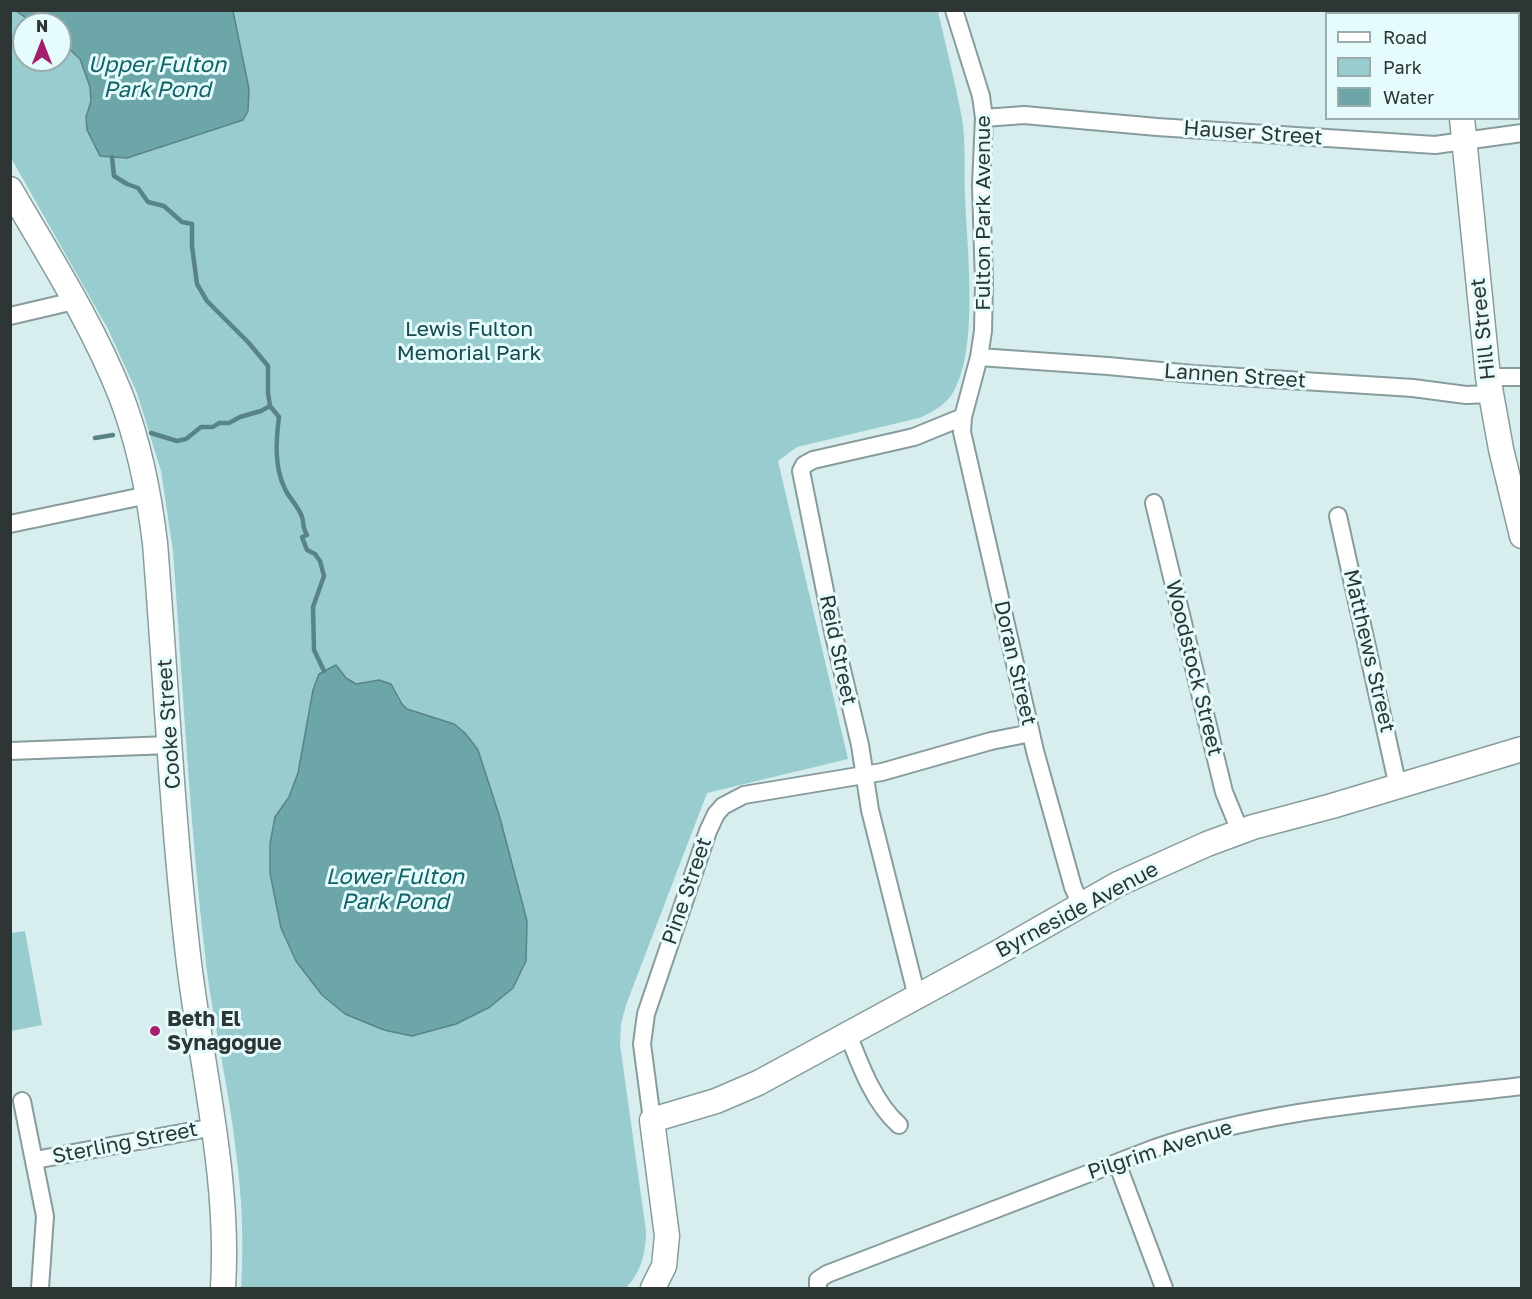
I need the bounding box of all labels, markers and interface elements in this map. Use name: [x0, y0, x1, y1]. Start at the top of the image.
north arrow: [12, 12, 72, 72]
legend: [1325, 12, 1520, 120]
text: N: [36, 16, 48, 36]
text: Road: [1383, 26, 1427, 48]
water label: Upper Fulton Park Pond: [88, 52, 226, 104]
text: Park: [1383, 56, 1422, 78]
text: Water: [1383, 86, 1434, 108]
street label: Fulton Park Avenue: [970, 115, 996, 311]
street label: Hauser Street: [1183, 116, 1323, 150]
street label: Hill Street: [1465, 277, 1501, 381]
park label: Lewis Fulton Memorial Park: [397, 316, 541, 366]
street label: Lannen Street: [1163, 358, 1307, 394]
street label: Matthews Street: [1338, 567, 1400, 735]
street label: Woodstock Street: [1160, 577, 1228, 759]
street label: Reid Street: [814, 593, 862, 707]
street label: Doran Street: [988, 598, 1042, 728]
street label: Cooke Street: [152, 658, 186, 790]
street label: Pine Street: [657, 834, 717, 948]
street label: Byrneside Avenue: [992, 857, 1162, 963]
water label: Lower Fulton Park Pond: [326, 864, 464, 915]
place label: Beth El Synagogue: [167, 1006, 282, 1056]
marker: Beth El Synagogue: [148, 1024, 162, 1038]
street label: Pilgrim Avenue: [1084, 1115, 1236, 1185]
street label: Sterling Street: [50, 1117, 200, 1169]

